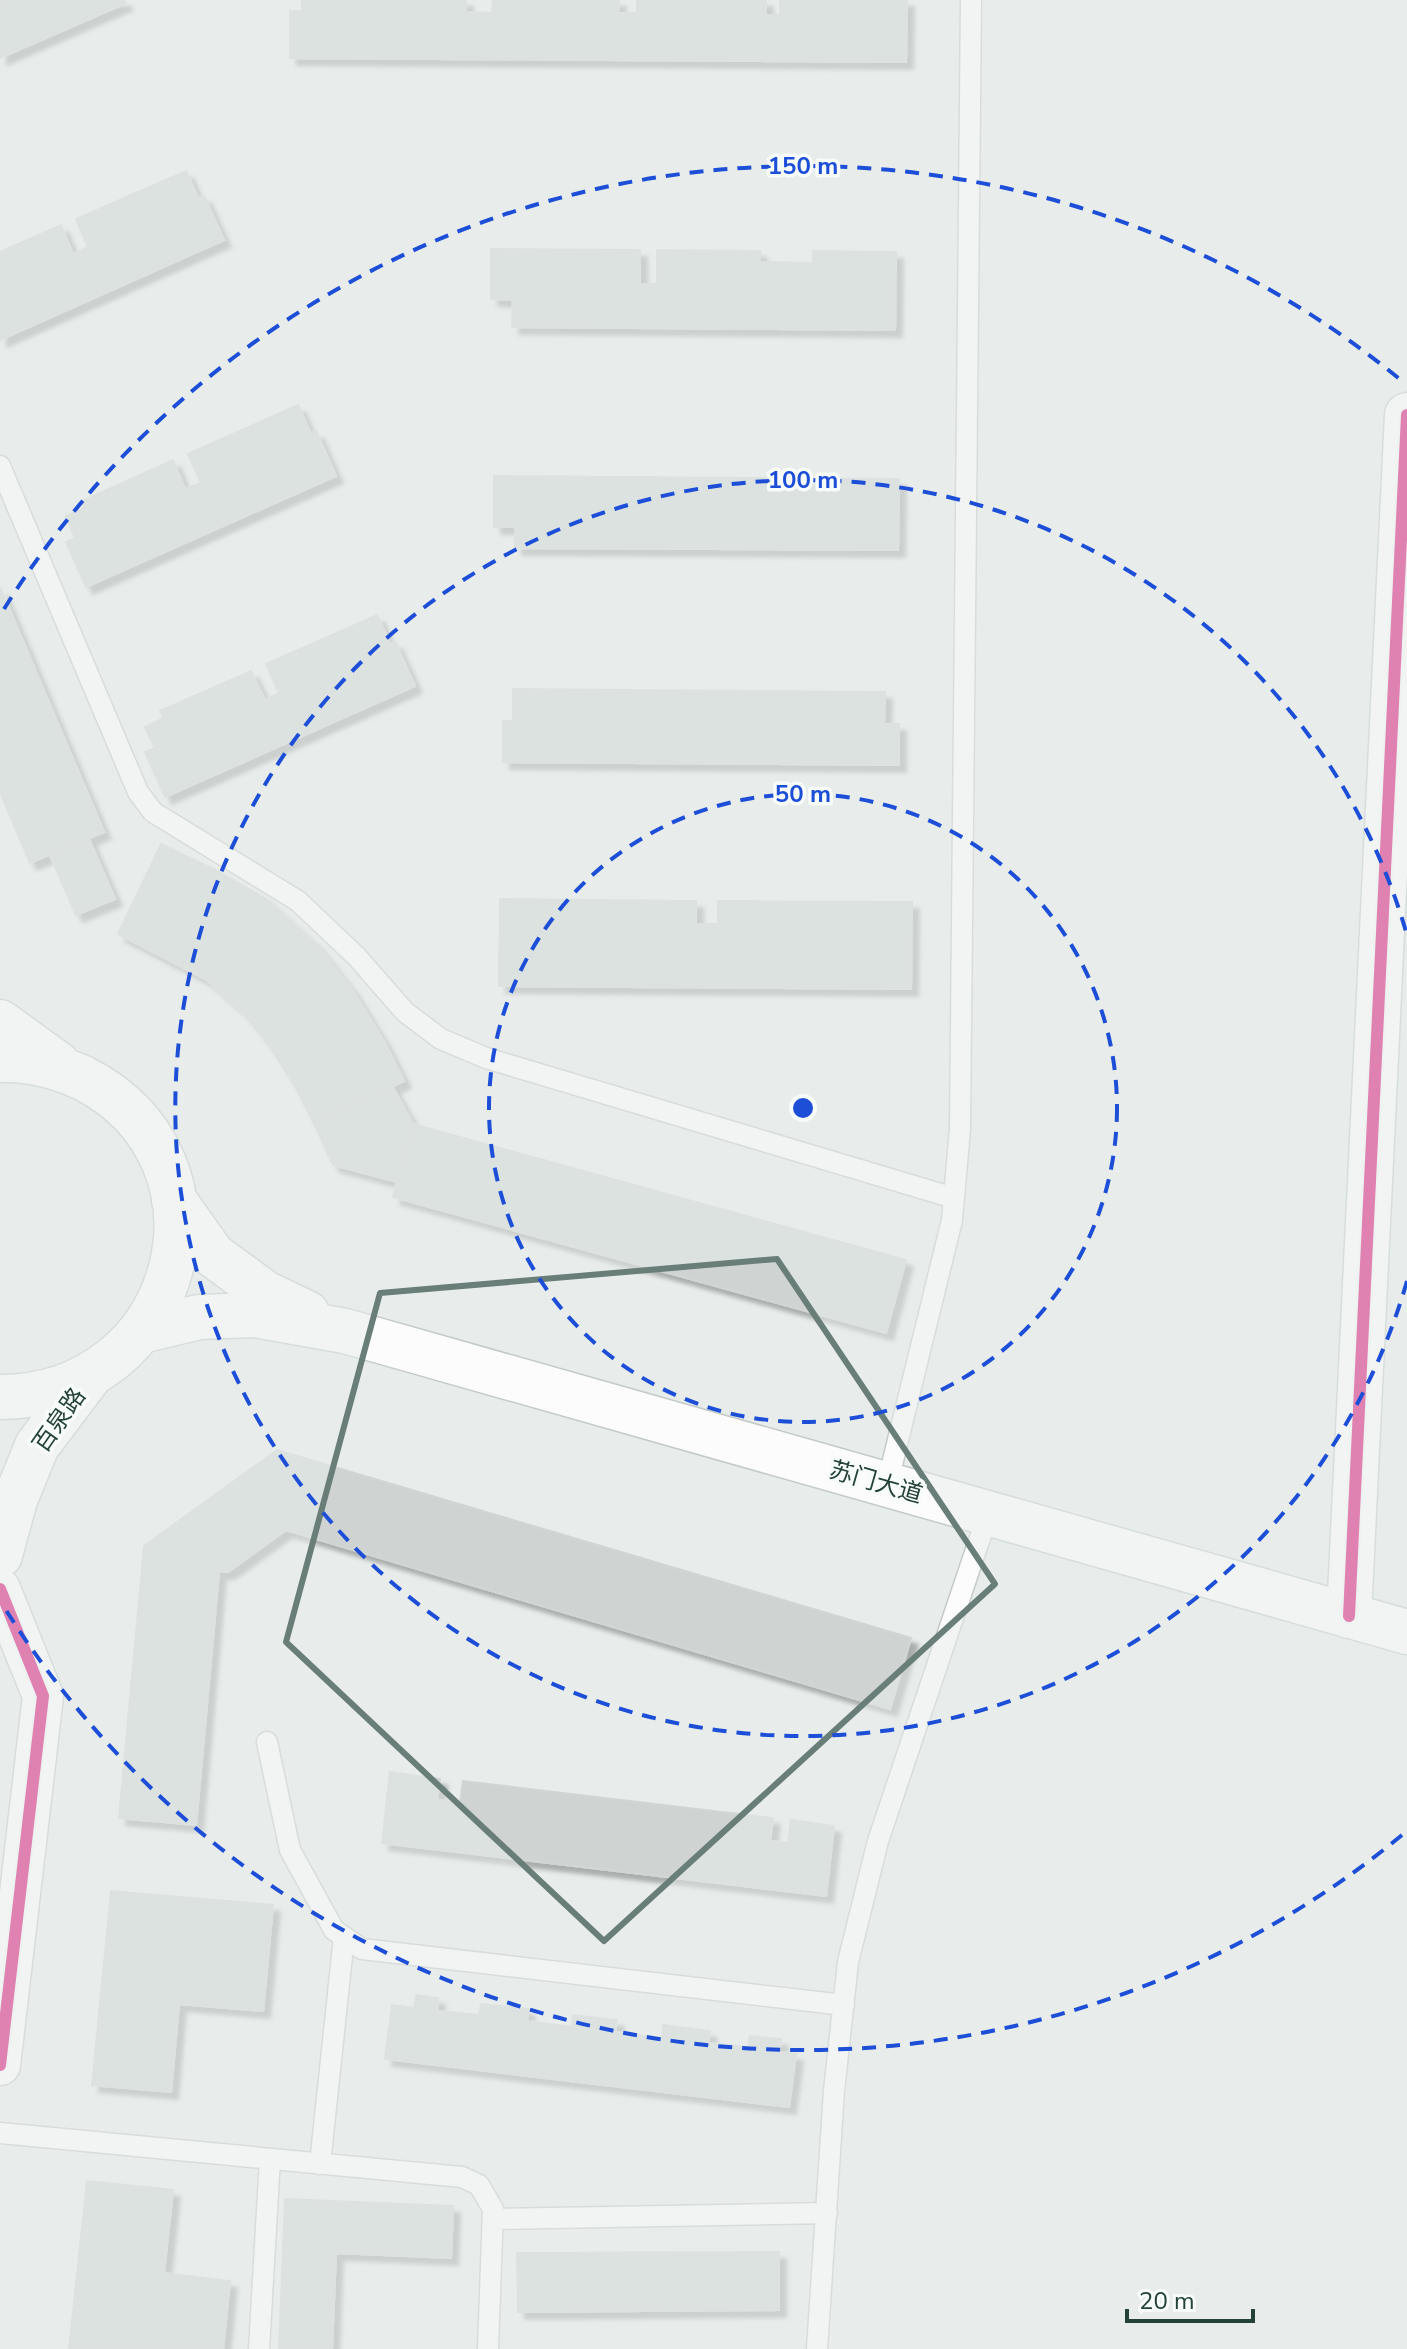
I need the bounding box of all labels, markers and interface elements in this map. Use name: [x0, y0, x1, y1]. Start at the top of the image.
text: 150 m: [768, 150, 838, 182]
text: 100 m: [768, 464, 838, 496]
text: 50 m: [775, 778, 831, 810]
centre of rings: [789, 1094, 817, 1122]
street label: 百泉路: [25, 1381, 93, 1459]
street label: 苏门大道: [825, 1453, 927, 1511]
scale bar: [1127, 2273, 1253, 2323]
text: 20 m: [1139, 2285, 1195, 2317]

